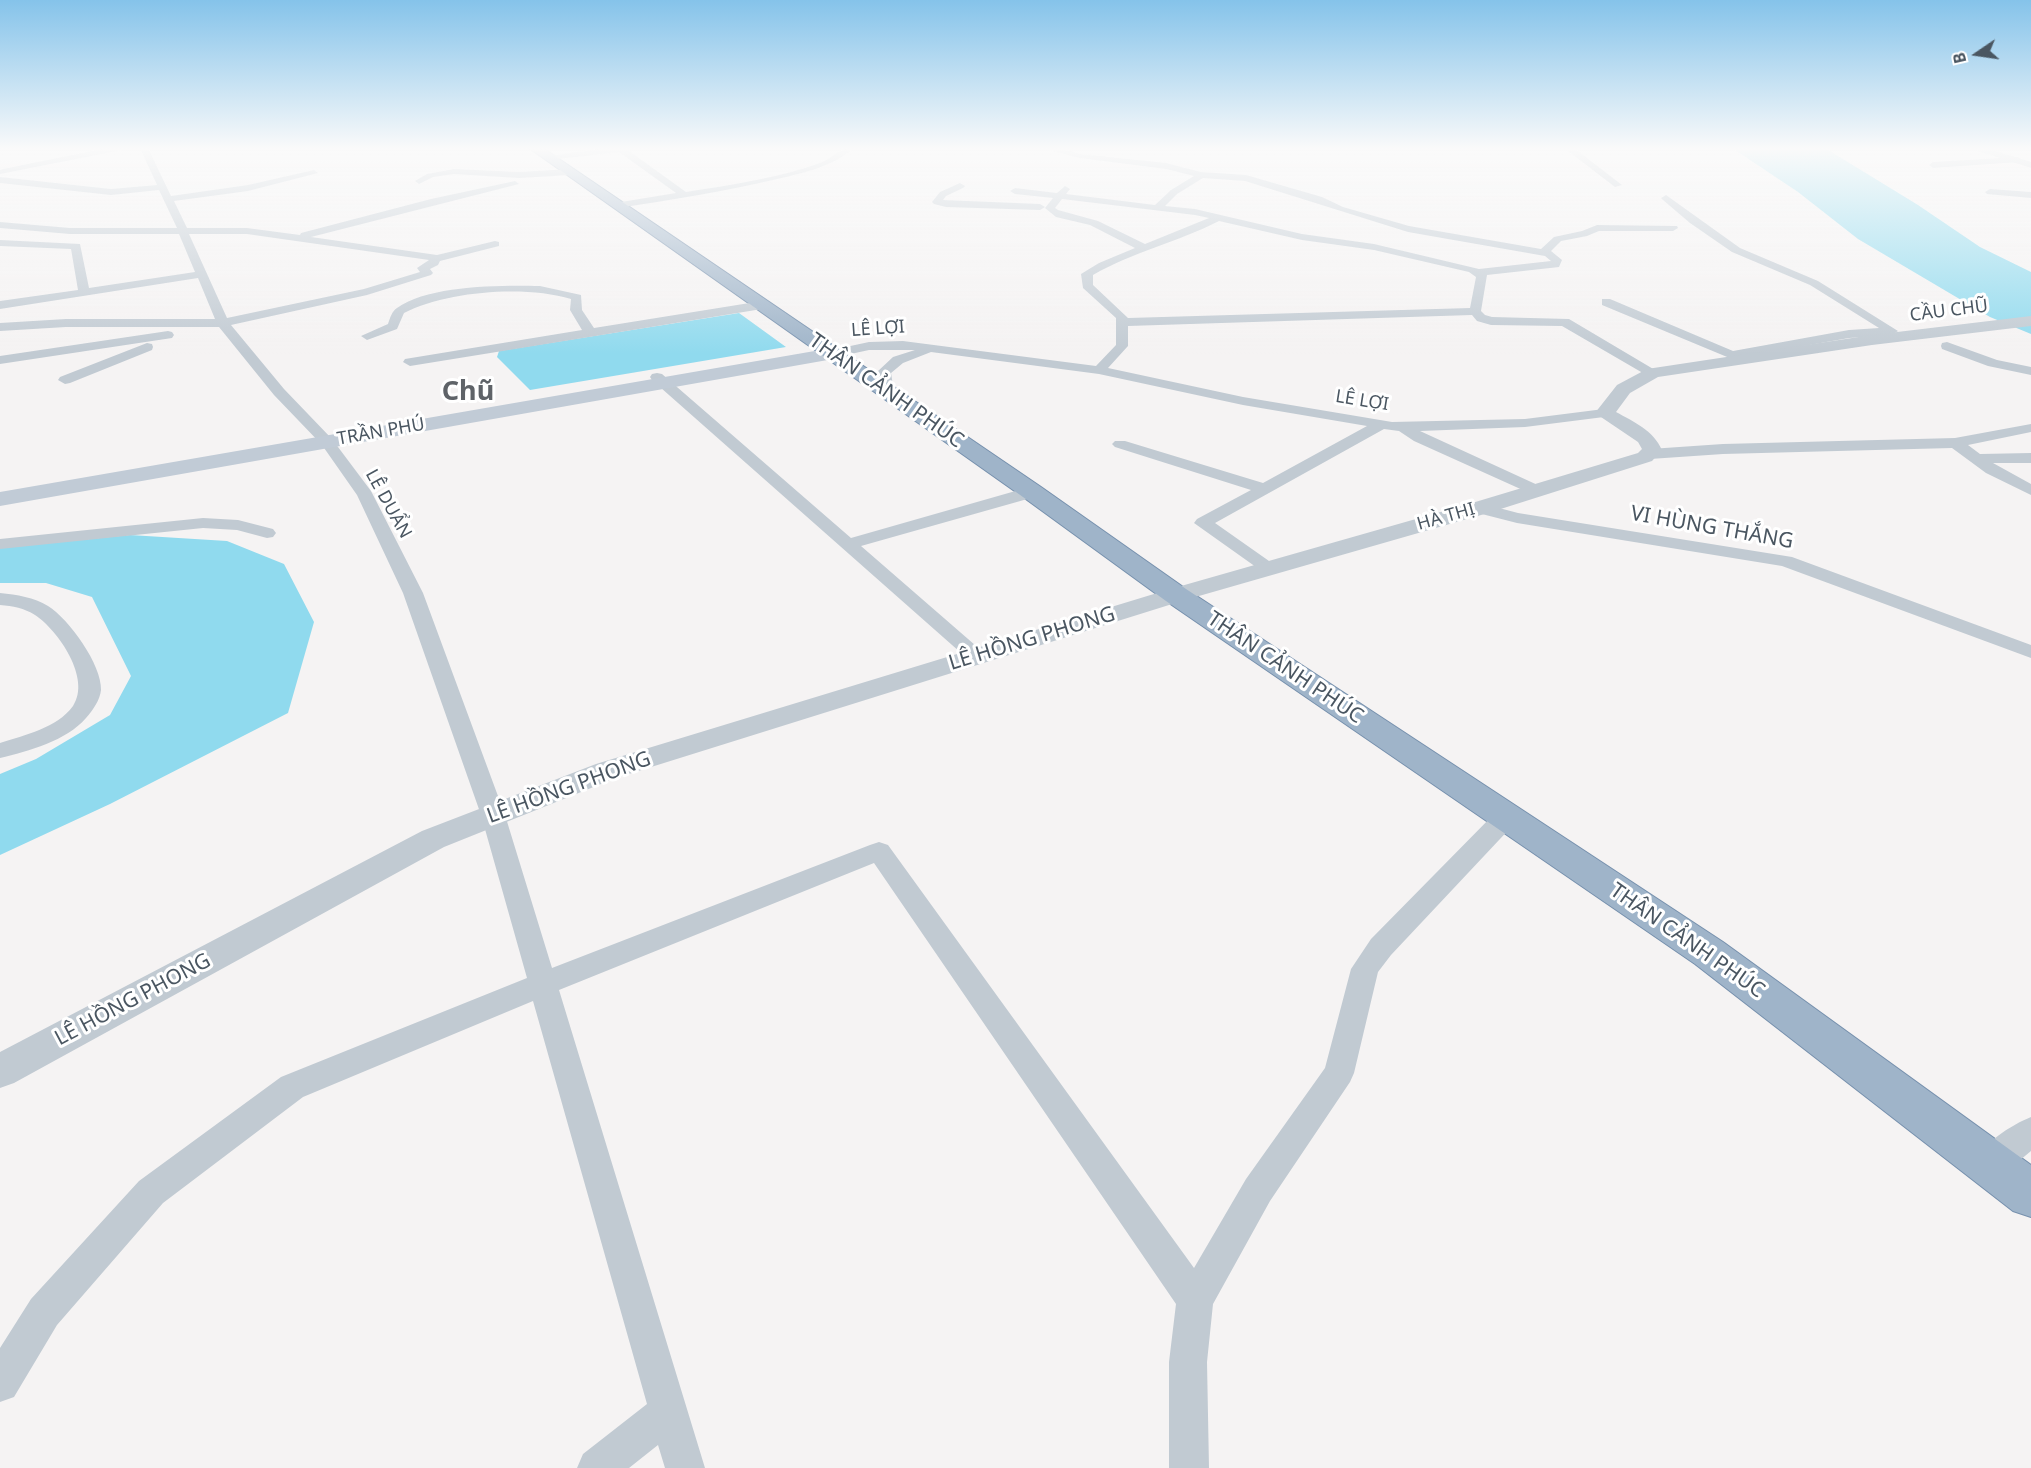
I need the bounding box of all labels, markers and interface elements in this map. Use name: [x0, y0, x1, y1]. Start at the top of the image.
north arrow: [1947, 24, 2007, 84]
text: B: [1948, 50, 1971, 66]
street label: CẦU CHŨ: [1909, 295, 1989, 327]
street label: LÊ LỢI: [850, 316, 906, 342]
street label: THÂN CẢNH PHÚC: [804, 328, 968, 454]
district label: Chũ: [442, 376, 494, 408]
street label: LÊ LỢI: [1334, 386, 1390, 416]
street label: TRẦN PHÚ: [336, 414, 426, 450]
street label: LÊ DUẨN: [360, 466, 416, 542]
street label: HÀ THỊ: [1415, 498, 1477, 536]
street label: VI HÙNG THẮNG: [1629, 501, 1795, 555]
street label: LÊ HỒNG PHONG: [946, 602, 1118, 676]
street label: THÂN CẢNH PHÚC: [1202, 606, 1368, 730]
street label: LÊ HỒNG PHONG: [484, 747, 654, 829]
street label: THÂN CẢNH PHÚC: [1605, 878, 1769, 1004]
street label: LÊ HỒNG PHONG: [51, 948, 215, 1052]

